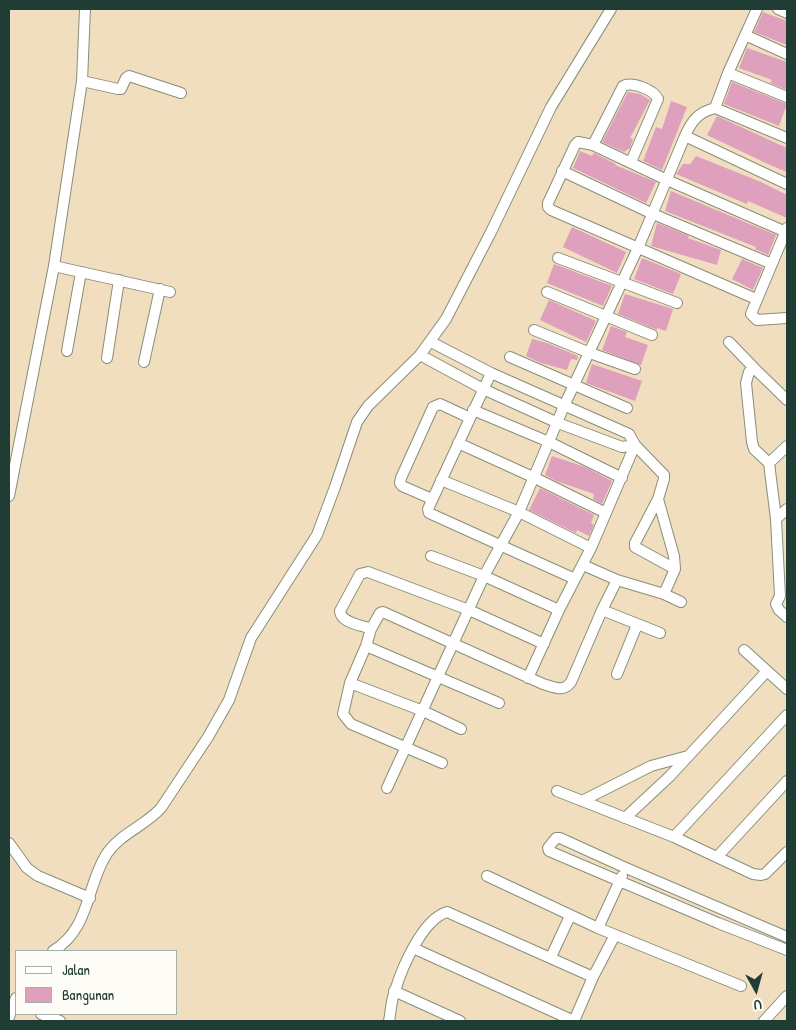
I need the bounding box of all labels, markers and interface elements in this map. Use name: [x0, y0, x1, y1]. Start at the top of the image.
legend: [15, 950, 178, 1015]
text: Jalan: [62, 959, 90, 980]
north arrow: [731, 965, 781, 1015]
text: Bangunan: [62, 984, 114, 1005]
text: U: [753, 995, 763, 1015]

